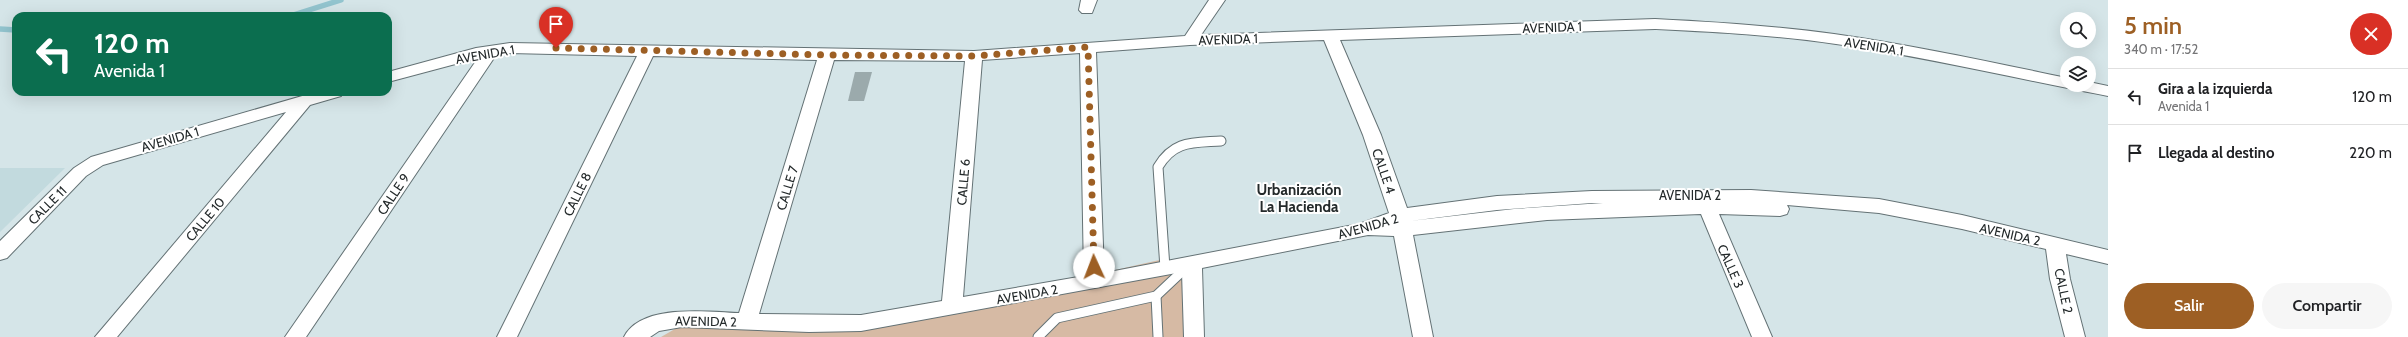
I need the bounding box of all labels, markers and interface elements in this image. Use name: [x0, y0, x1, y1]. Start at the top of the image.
pin: [539, 7.0, 573, 48]
text: 5 min: [2124, 11, 2182, 40]
map controls: [2060, 12, 2096, 92]
button: search: [2060, 12, 2096, 48]
icon: arrive: [545, 13, 567, 35]
button: close: [2350, 13, 2392, 55]
street label: AVENIDA 1: [1522, 18, 1582, 36]
text: 120 m: [94, 26, 170, 60]
icon: left: [28, 28, 80, 80]
street label: AVENIDA 1: [1198, 30, 1258, 48]
street label: AVENIDA 1: [1843, 33, 1905, 59]
street label: AVENIDA 1: [454, 41, 516, 67]
text: 340 m · 17:52: [2124, 41, 2198, 57]
button: layers: [2060, 56, 2096, 92]
text: Avenida 1: [94, 60, 165, 82]
text: Gira a la izquierda: [2158, 80, 2272, 98]
icon: left: [2124, 86, 2146, 108]
text: 120 m: [2352, 88, 2392, 106]
text: Avenida 1: [2158, 98, 2209, 114]
street label: AVENIDA 1: [139, 123, 201, 155]
icon: arrive: [2124, 142, 2146, 164]
text: Llegada al destino: [2158, 144, 2274, 162]
text: 220 m: [2349, 144, 2392, 162]
street label: CALLE 4: [1369, 146, 1399, 196]
street label: CALLE 6: [953, 158, 973, 206]
street label: CALLE 7: [773, 163, 801, 212]
street label: CALLE 8: [559, 169, 595, 219]
street label: CALLE 9: [373, 170, 413, 218]
district label: Urbanización La Hacienda: [1256, 181, 1342, 216]
street label: CALLE 11: [24, 182, 70, 228]
street label: AVENIDA 2: [1659, 187, 1721, 203]
street label: CALLE 10: [182, 194, 228, 244]
street label: AVENIDA 2: [1336, 210, 1400, 242]
street label: AVENIDA 2: [1978, 219, 2042, 249]
street label: CALLE 3: [1714, 242, 1748, 290]
position arrow: [1073, 246, 1115, 288]
street label: CALLE 2: [2051, 267, 2077, 315]
street label: AVENIDA 2: [995, 281, 1059, 307]
button: Salir: [2124, 283, 2254, 329]
button: Compartir: [2262, 283, 2392, 329]
street label: AVENIDA 2: [675, 312, 737, 330]

